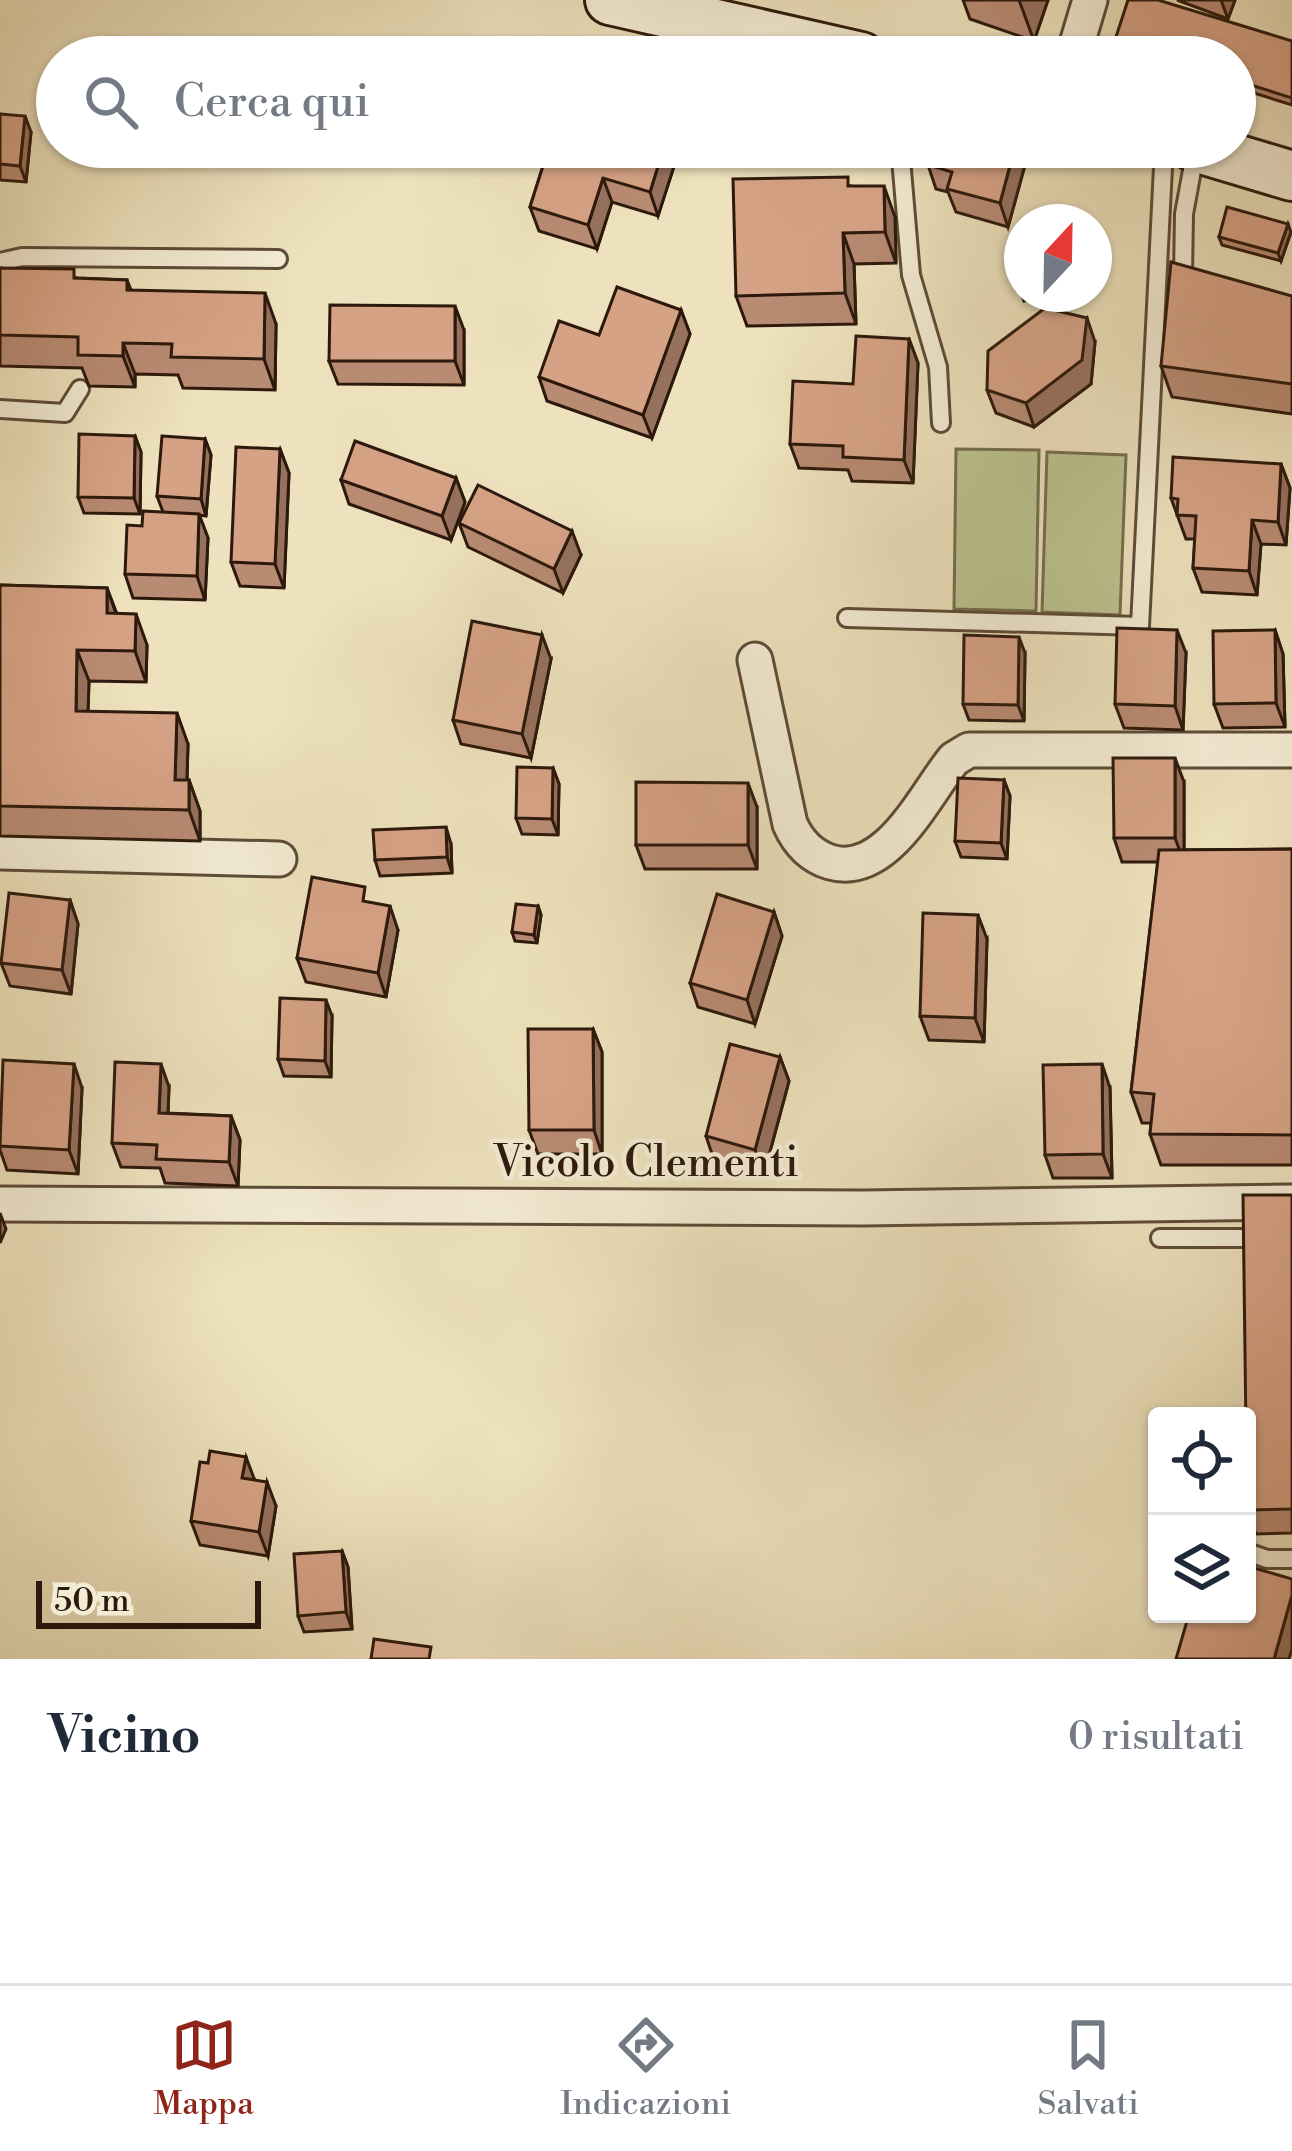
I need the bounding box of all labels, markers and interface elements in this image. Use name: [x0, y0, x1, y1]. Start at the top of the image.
search box: [36, 36, 1256, 168]
icon: search: [78, 69, 144, 135]
text: Cerca qui: [174, 74, 370, 131]
north arrow: [1004, 204, 1112, 312]
street label: Vicolo Clementi: [492, 1137, 799, 1190]
map controls: [1148, 1407, 1256, 1623]
button: locate: [1148, 1407, 1256, 1515]
button: layers: [1148, 1515, 1256, 1623]
scale bar: [36, 1575, 261, 1628]
text: 50 m: [54, 1581, 130, 1622]
text: Vicino: [48, 1705, 201, 1769]
text: 0 risultati: [1068, 1713, 1244, 1762]
tab: Mappa: [153, 2012, 254, 2125]
tab: Indicazioni: [560, 2012, 731, 2125]
tab: Salvati: [1038, 2012, 1139, 2125]

